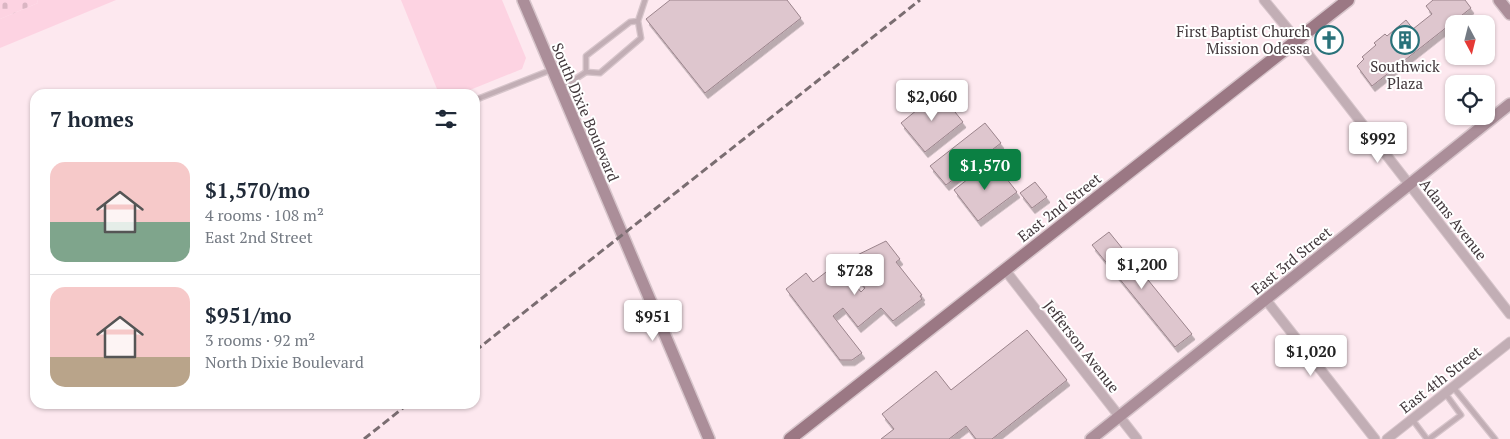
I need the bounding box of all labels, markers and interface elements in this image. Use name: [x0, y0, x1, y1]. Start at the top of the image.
north arrow: [1445, 15, 1495, 65]
map controls: [1445, 15, 1495, 125]
place label: First Baptist Church Mission Odessa: [1176, 21, 1310, 58]
church icon: First Baptist Church Mission Odessa: [1314, 25, 1344, 55]
building icon: Southwick Plaza: [1390, 25, 1420, 55]
street label: South Dixie Boulevard: [548, 40, 624, 184]
place label: Southwick Plaza: [1370, 56, 1440, 93]
button: locate: [1445, 75, 1495, 125]
pin: $2,060: [891, 80, 973, 122]
text: $2,060: [907, 85, 957, 107]
text: 7 homes: [50, 105, 134, 133]
icon: filters: [432, 105, 460, 133]
pin: $992: [1348, 121, 1408, 164]
text: $992: [1360, 127, 1396, 149]
pin: $1,570: [944, 148, 1026, 191]
text: $1,570: [960, 154, 1010, 176]
street label: East 2nd Street: [1013, 168, 1105, 246]
street label: Adams Avenue: [1416, 174, 1492, 264]
text: $1,570/mo: [205, 176, 310, 204]
icon: home: [90, 182, 150, 242]
text: 4 rooms · 108 m²: [205, 204, 324, 226]
street label: East 3rd Street: [1247, 221, 1336, 299]
text: East 2nd Street: [205, 226, 313, 248]
pin: $1,200: [1101, 248, 1183, 290]
text: $1,200: [1117, 253, 1167, 275]
pin: $728: [825, 254, 885, 296]
text: $728: [837, 259, 873, 281]
street label: Jefferson Avenue: [1040, 296, 1124, 396]
pin: $951: [623, 300, 683, 342]
text: $951/mo: [205, 301, 292, 329]
text: $951: [635, 305, 671, 327]
icon: home: [90, 307, 150, 367]
text: 3 rooms · 92 m²: [205, 329, 315, 351]
pin: $1,020: [1270, 334, 1352, 377]
text: $1,020: [1286, 340, 1336, 362]
street label: East 4th Street: [1395, 341, 1485, 417]
text: North Dixie Boulevard: [205, 351, 364, 373]

